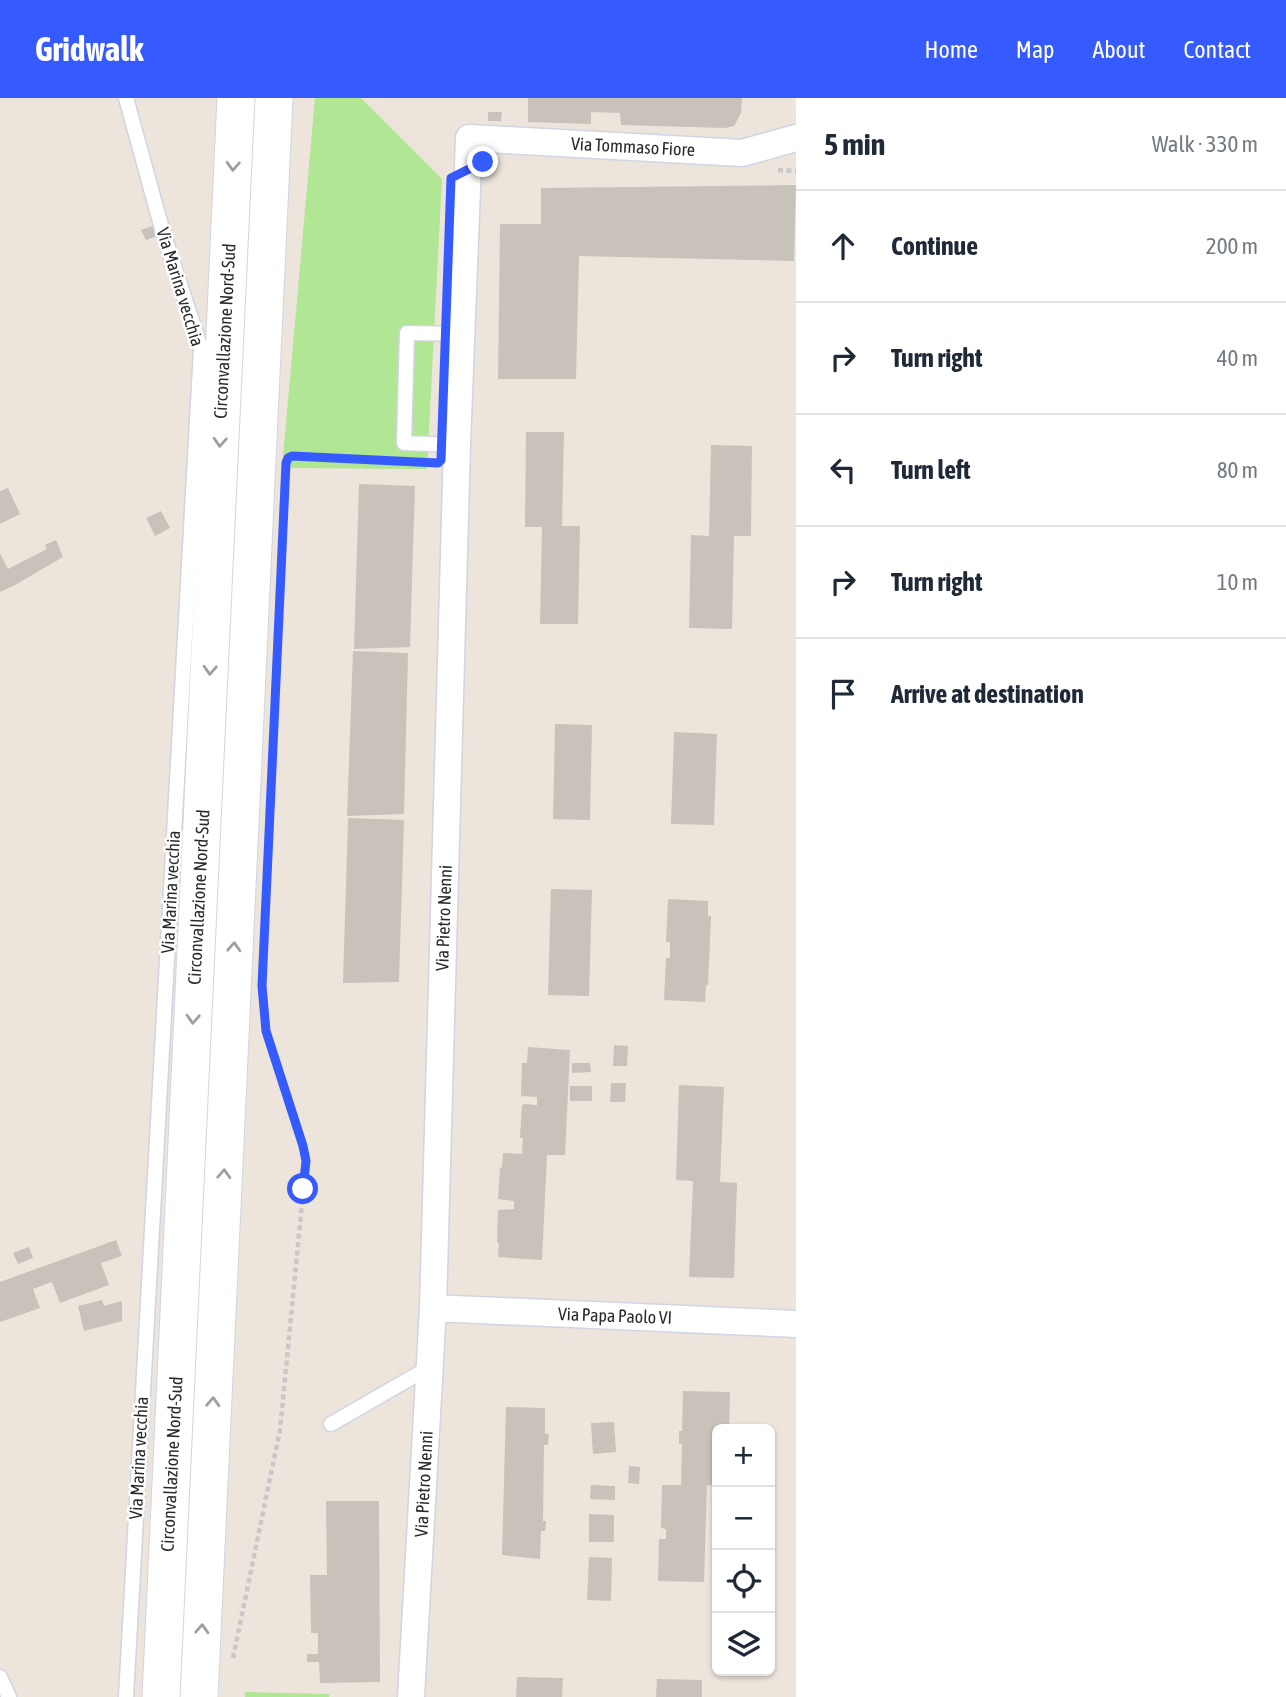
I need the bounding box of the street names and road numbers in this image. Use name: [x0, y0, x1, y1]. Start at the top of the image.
street label: Via Tommaso Fiore: [571, 133, 695, 160]
street label: Via Marina vecchia: [152, 225, 209, 349]
street label: Circonvallazione Nord-Sud: [209, 243, 240, 419]
street label: Circonvallazione Nord-Sud: [183, 809, 214, 985]
street label: Via Marina vecchia: [157, 830, 184, 954]
street label: Via Pietro Nenni: [431, 864, 456, 972]
street label: Via Papa Paolo VI: [558, 1303, 672, 1328]
street label: Circonvallazione Nord-Sud: [156, 1376, 187, 1552]
street label: Via Marina vecchia: [125, 1396, 152, 1520]
street label: Via Pietro Nenni: [410, 1430, 437, 1538]

